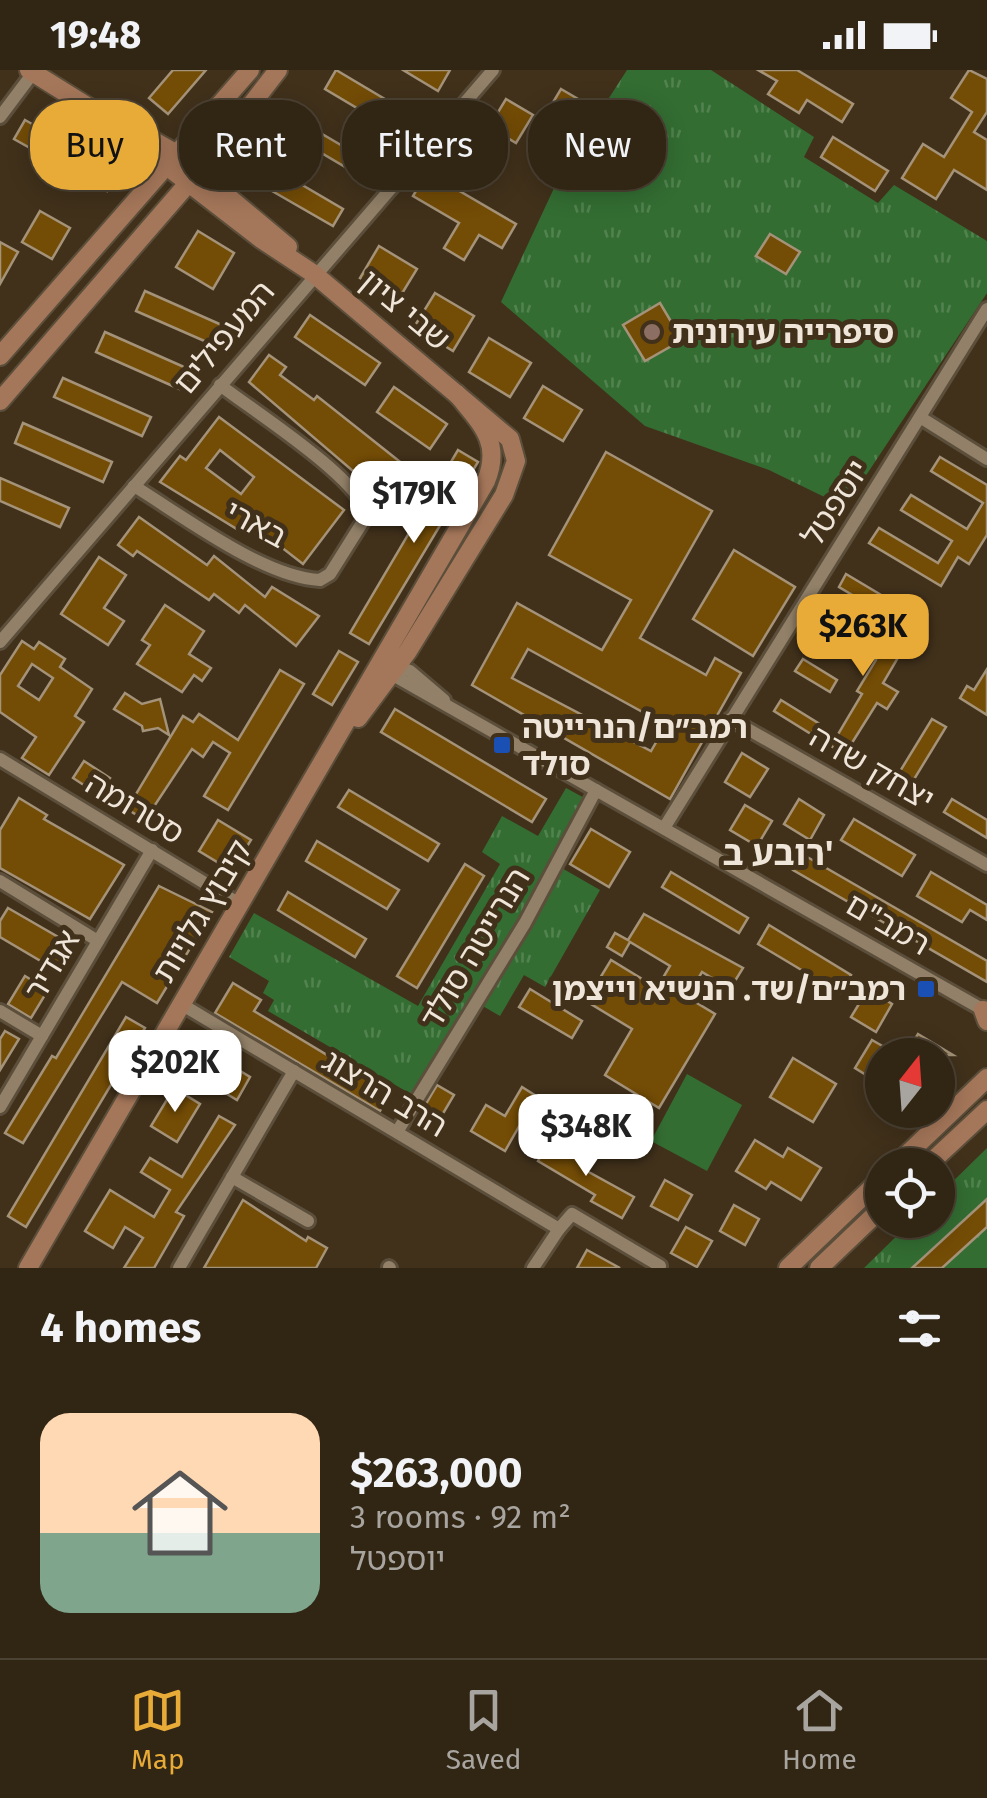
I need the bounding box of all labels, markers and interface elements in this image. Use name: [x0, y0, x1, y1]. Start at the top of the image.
text: 19:48: [50, 12, 141, 58]
chip: Buy: [30, 100, 159, 190]
chip: Rent: [179, 100, 322, 190]
chip: Filters: [342, 100, 508, 190]
chip: New: [528, 100, 666, 190]
street label: שבי ציון: [352, 262, 458, 358]
street label: המעפילים: [166, 273, 282, 401]
place label: סיפרייה עירונית: [672, 313, 894, 351]
marker: סיפרייה עירונית: [641, 321, 663, 343]
street label: יוספטל: [793, 453, 877, 553]
pin: $179K: [344, 461, 484, 546]
text: $179K: [372, 474, 456, 512]
street label: בארי: [219, 492, 293, 556]
pin: $263K: [793, 594, 933, 679]
text: $263K: [819, 607, 907, 645]
place label: רמב״ם/הנרייטה סולד: [522, 708, 748, 783]
street label: יצחק שדה: [803, 717, 941, 819]
marker: רמב״ם/הנרייטה סולד: [491, 734, 513, 756]
street label: סטרומה: [79, 764, 191, 852]
district label: רובע ב': [723, 832, 833, 874]
street label: קיבוץ גלויות: [145, 833, 259, 989]
street label: הנרייטה סולד: [412, 861, 538, 1035]
street label: רמב"ם: [839, 885, 937, 963]
street label: אגדיר: [16, 923, 88, 1007]
place label: רמב״ם/שד. הנשיא וייצמן: [552, 970, 906, 1008]
marker: רמב״ם/שד. הנשיא וייצמן: [915, 978, 937, 1000]
pin: $202K: [105, 1030, 245, 1115]
north arrow: [865, 1038, 955, 1128]
map controls: [865, 1038, 955, 1238]
street label: הרב הרצוג: [316, 1041, 454, 1145]
text: $202K: [131, 1043, 219, 1081]
pin: $348K: [516, 1094, 656, 1179]
text: $348K: [540, 1107, 632, 1145]
button: locate: [865, 1148, 955, 1238]
icon: filters: [892, 1301, 947, 1356]
text: 4 homes: [40, 1303, 201, 1353]
text: $263,000: [350, 1448, 523, 1498]
icon: home: [120, 1453, 240, 1573]
text: 3 rooms · 92 m²: [350, 1498, 571, 1536]
text: יוספטל: [350, 1540, 445, 1578]
tab: Map: [130, 1683, 185, 1776]
tab: Saved: [446, 1683, 522, 1776]
tab: Home: [782, 1683, 857, 1776]

